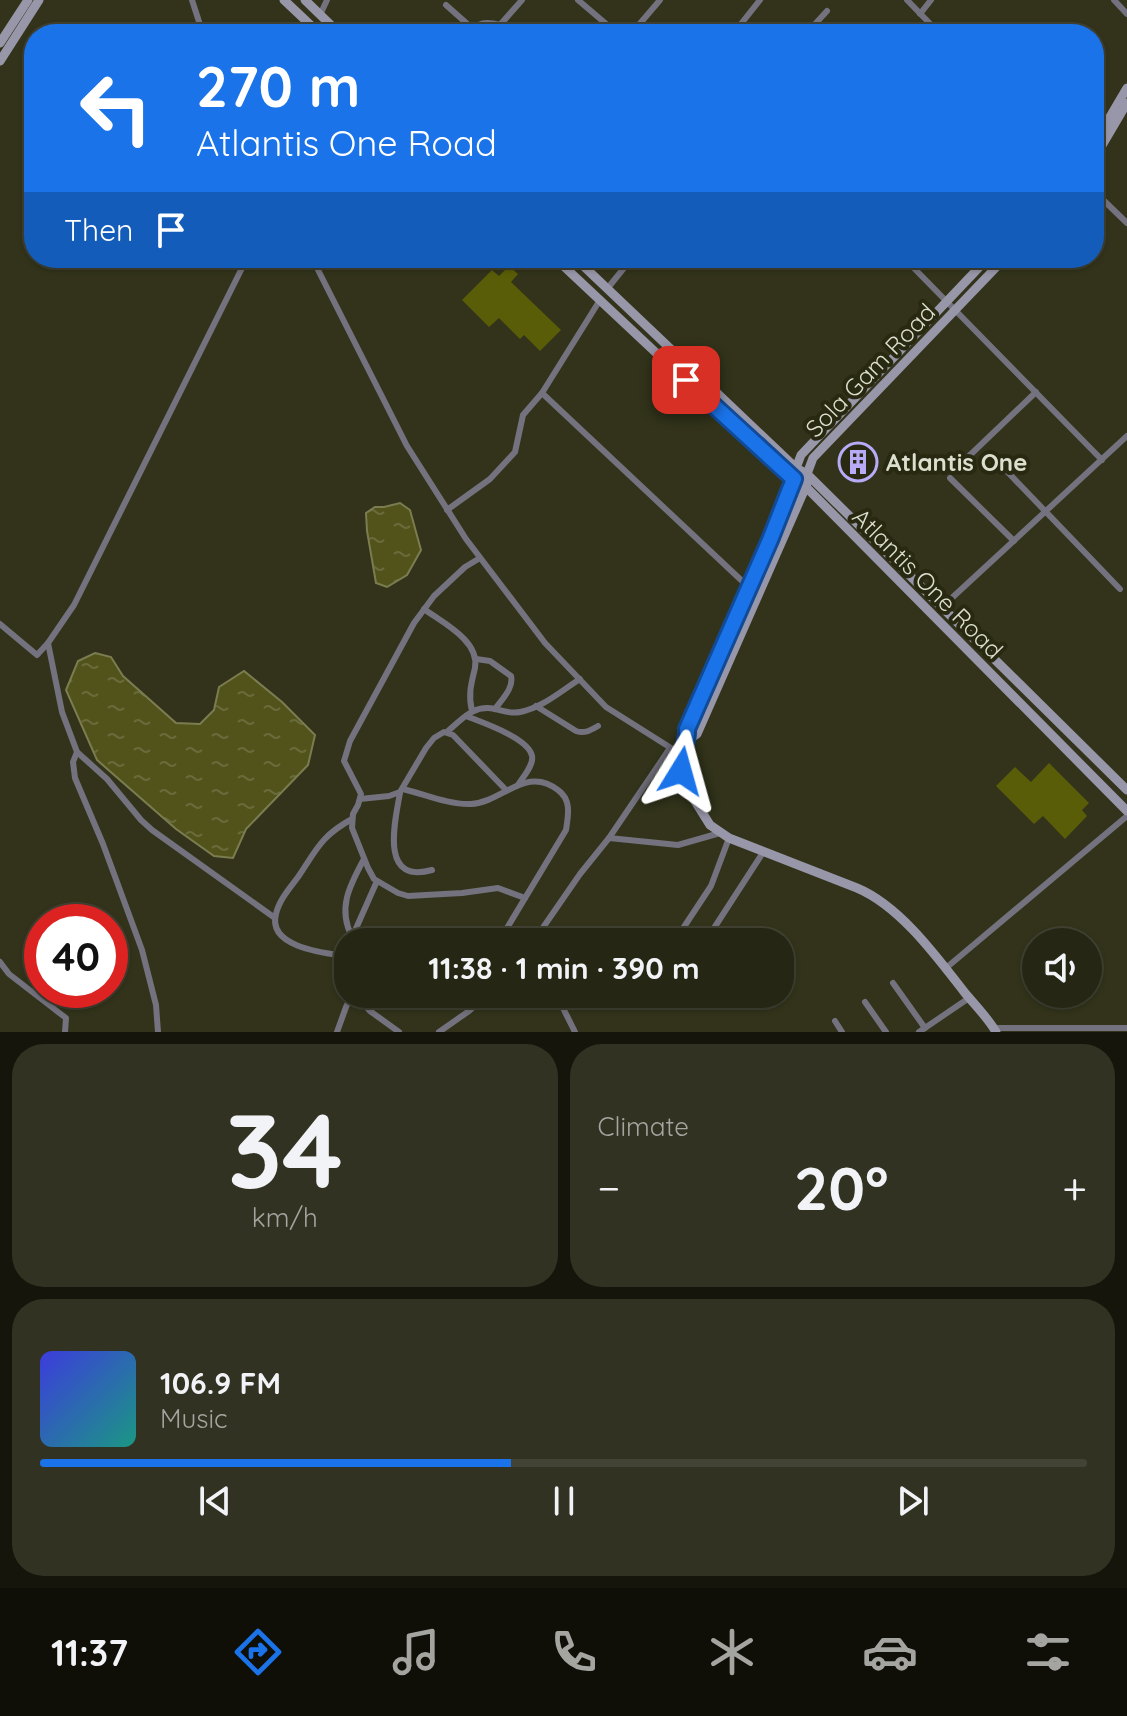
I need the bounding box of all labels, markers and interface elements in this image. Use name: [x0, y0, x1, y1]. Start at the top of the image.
text: 270 m: [196, 51, 360, 121]
icon: left: [64, 56, 168, 160]
text: Atlantis One Road: [196, 120, 497, 165]
icon: arrive: [149, 208, 193, 252]
text: Then: [64, 211, 133, 249]
street label: Sola Gam Road: [799, 297, 941, 443]
pin: [652, 346, 720, 414]
icon: arrive: [664, 358, 708, 402]
building icon: Atlantis One: [837, 441, 879, 483]
place label: Atlantis One: [886, 447, 1027, 477]
street label: Atlantis One Road: [847, 502, 1009, 664]
position arrow: [639, 729, 723, 813]
speed limit sign: 40: [24, 904, 128, 1008]
map controls: [1022, 928, 1102, 1008]
button: sound: [1022, 928, 1102, 1008]
text: 11:38 · 1 min · 390 m: [428, 949, 700, 987]
text: 34: [226, 1084, 343, 1214]
text: Climate: [598, 1110, 689, 1143]
text: 20°: [794, 1150, 889, 1225]
text: −: [598, 1160, 620, 1215]
text: +: [1062, 1160, 1087, 1215]
text: km/h: [252, 1201, 318, 1234]
text: 106.9 FM: [160, 1364, 281, 1402]
text: Music: [160, 1402, 228, 1435]
icon: previous: [193, 1479, 237, 1523]
icon: pause: [542, 1479, 586, 1523]
icon: next: [891, 1479, 935, 1523]
icon: directions: [230, 1624, 286, 1680]
icon: music: [388, 1624, 444, 1680]
icon: phone: [546, 1624, 602, 1680]
icon: climate: [704, 1624, 760, 1680]
icon: car: [862, 1624, 918, 1680]
icon: filters: [1020, 1624, 1076, 1680]
text: 11:37: [51, 1630, 128, 1675]

